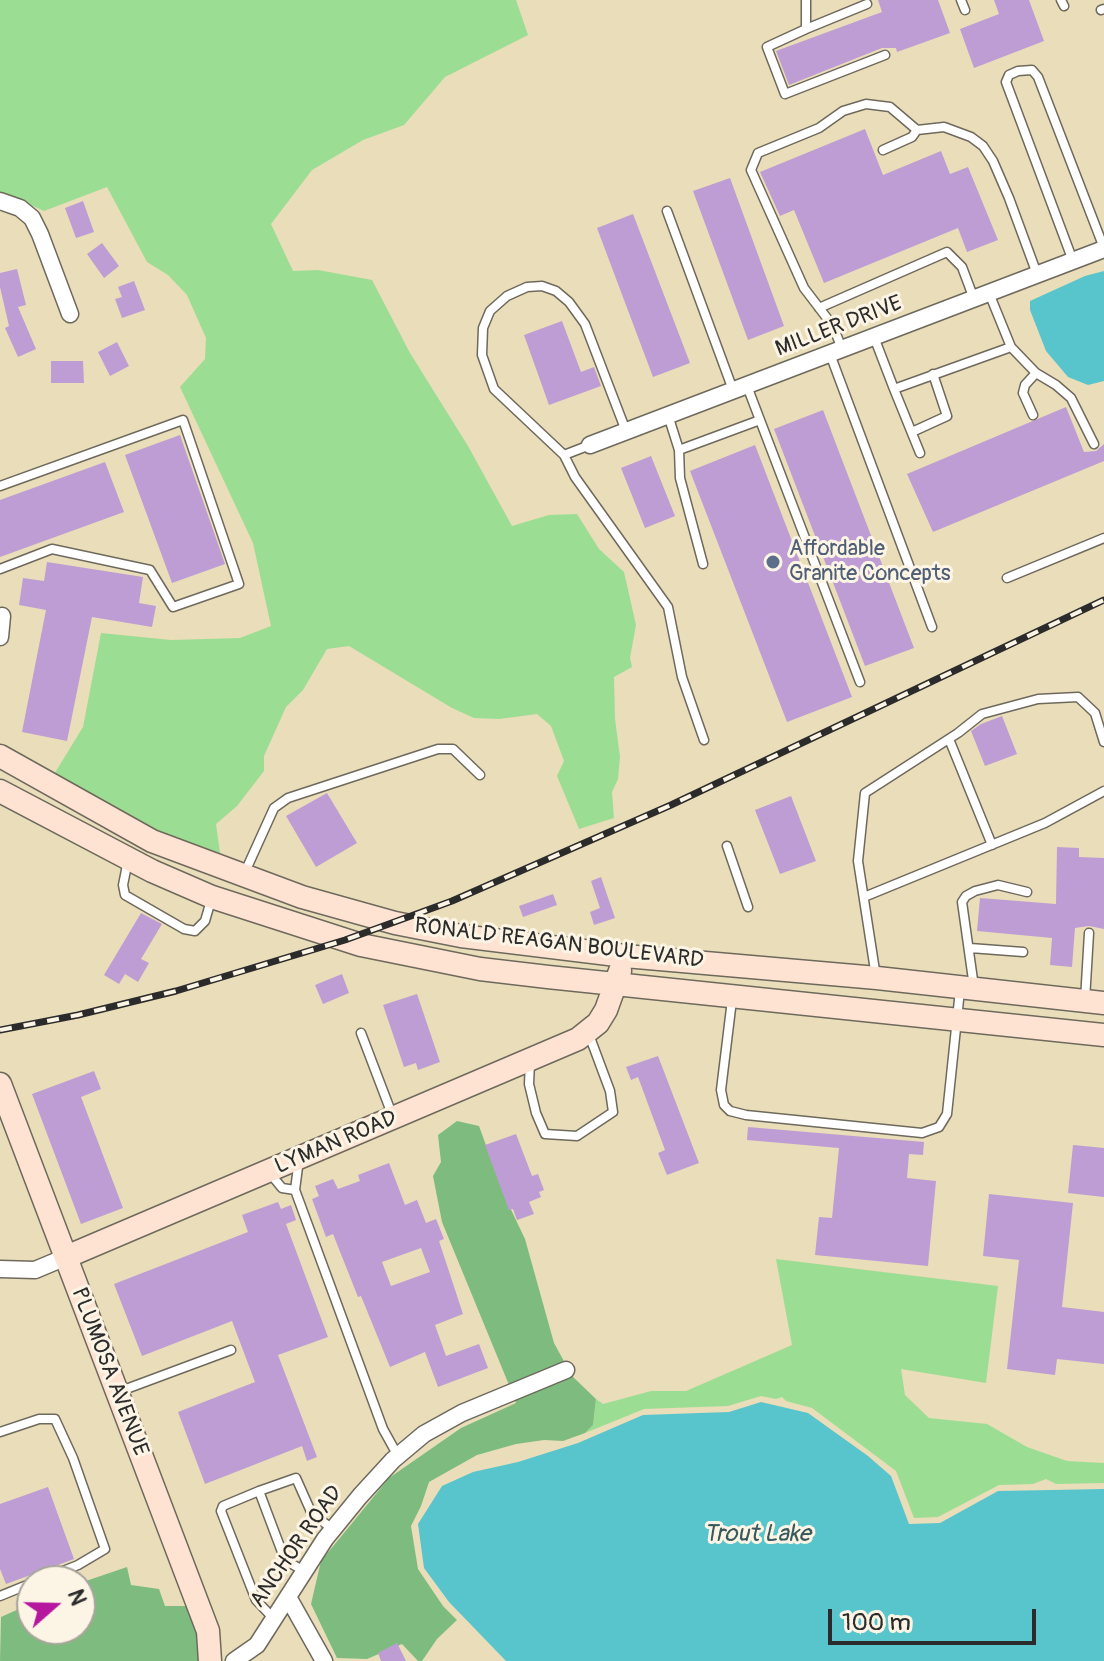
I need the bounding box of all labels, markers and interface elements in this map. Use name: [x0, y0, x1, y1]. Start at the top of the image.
street label: MILLER DRIVE: [772, 291, 906, 363]
place label: Affordable Granite Concepts: [789, 536, 951, 588]
marker: Affordable Granite Concepts: [764, 553, 782, 571]
street label: RONALD REAGAN BOULEVARD: [413, 913, 705, 975]
street label: LYMAN ROAD: [271, 1106, 401, 1180]
street label: PLUMOSA AVENUE: [65, 1284, 153, 1460]
street label: ANCHOR ROAD: [245, 1481, 349, 1613]
water label: Trout Lake: [703, 1521, 811, 1549]
north arrow: [16, 1565, 96, 1645]
text: N: [61, 1586, 92, 1609]
scale bar: [832, 1593, 1040, 1643]
text: 100 m: [842, 1608, 911, 1637]

